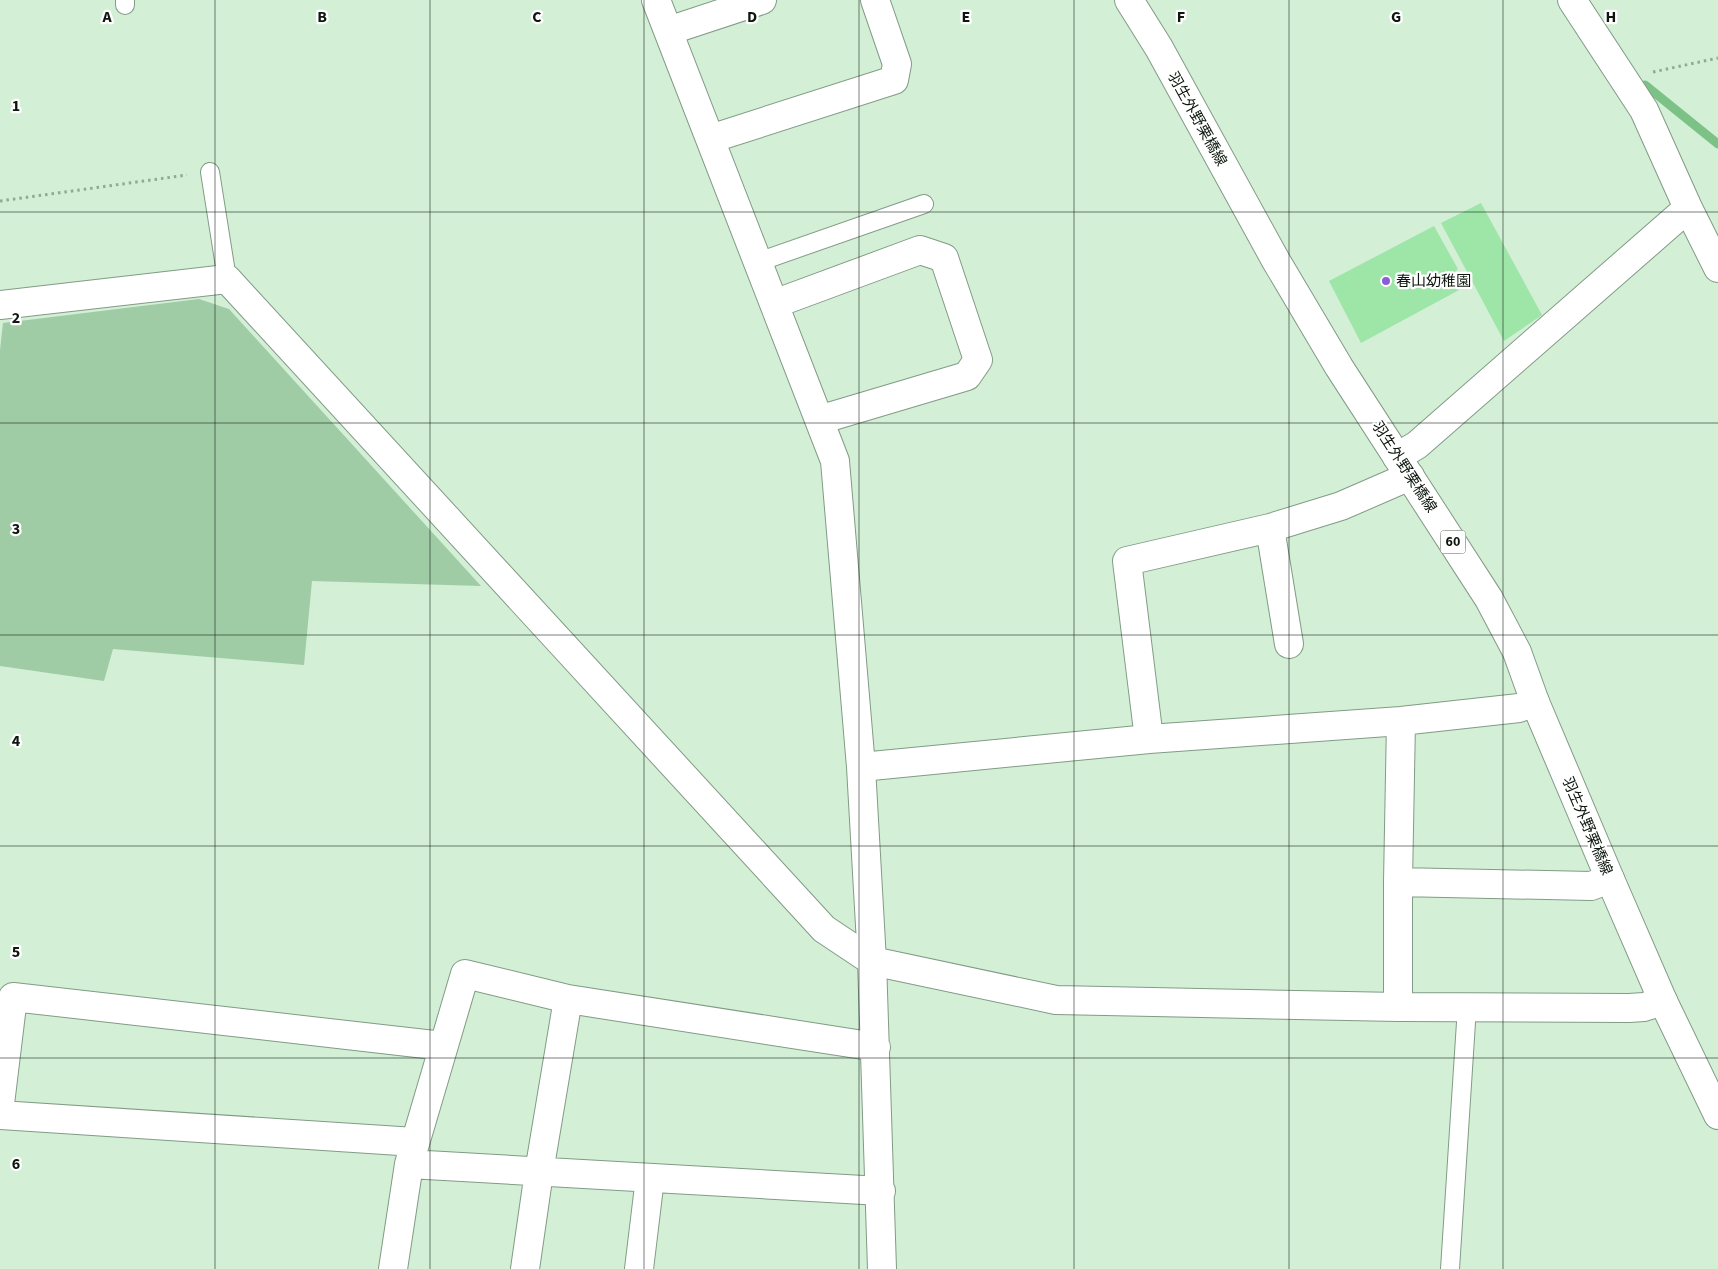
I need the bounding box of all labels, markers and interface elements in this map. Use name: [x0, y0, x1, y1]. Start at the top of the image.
text: A: [101, 6, 112, 28]
text: B: [317, 6, 327, 28]
text: C: [532, 6, 542, 28]
text: D: [747, 6, 757, 28]
text: E: [962, 6, 970, 28]
text: F: [1177, 6, 1185, 28]
text: G: [1391, 6, 1401, 28]
text: H: [1606, 6, 1616, 28]
street label: 羽生外野栗橋線: [1162, 68, 1232, 170]
text: 1: [12, 95, 20, 117]
place label: 春山幼稚園: [1396, 271, 1471, 292]
marker: 春山幼稚園: [1380, 275, 1392, 287]
text: 2: [12, 307, 20, 329]
street label: 羽生外野栗橋線: [1367, 417, 1441, 517]
text: 3: [12, 518, 20, 540]
road number: 60: [1440, 530, 1466, 554]
text: 4: [12, 730, 21, 752]
street label: 羽生外野栗橋線: [1557, 774, 1617, 878]
text: 5: [12, 941, 20, 963]
text: 6: [12, 1153, 20, 1175]

